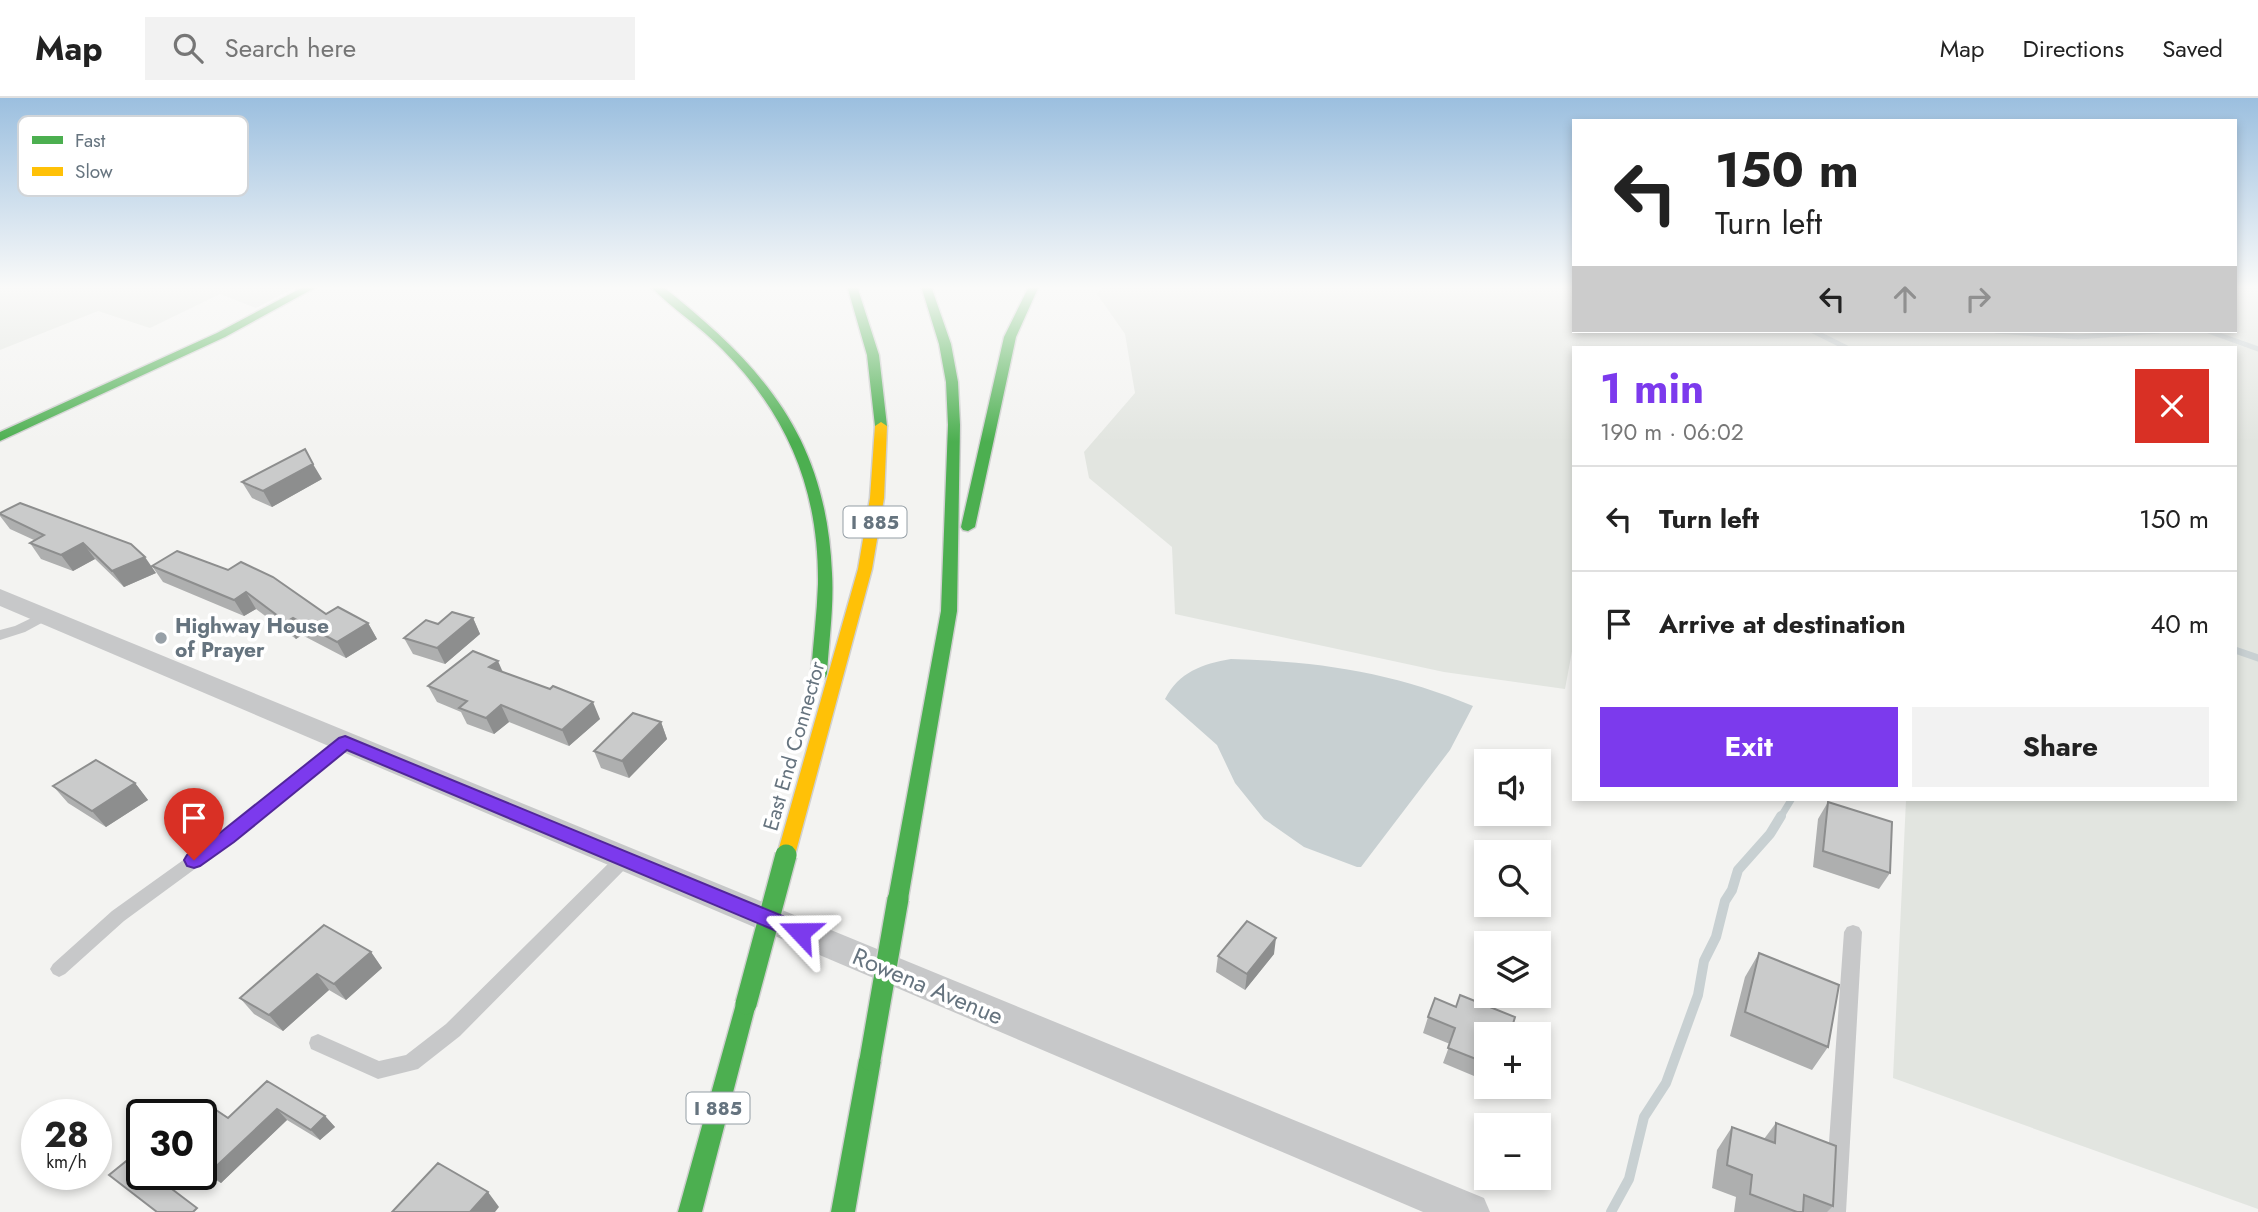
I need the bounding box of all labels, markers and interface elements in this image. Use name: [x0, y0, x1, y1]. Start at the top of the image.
search box: [145, 17, 635, 80]
text: Map: [35, 25, 103, 72]
icon: search: [169, 29, 207, 67]
text: Search here: [225, 29, 356, 67]
text: Map: [1940, 31, 1985, 66]
text: Directions: [2023, 31, 2124, 66]
text: Saved: [2162, 31, 2223, 66]
legend: [18, 116, 248, 196]
text: Fast: [75, 127, 106, 154]
text: 150 m: [1715, 135, 1859, 205]
icon: left: [1600, 147, 1691, 238]
text: Slow: [75, 158, 113, 185]
text: Turn left: [1715, 200, 1822, 246]
icon: left: [1813, 280, 1851, 318]
icon: ahead: [1886, 280, 1924, 318]
icon: right: [1959, 280, 1997, 318]
text: 1 min: [1600, 358, 1704, 419]
button: close: [2135, 369, 2209, 443]
text: 190 m · 06:02: [1600, 415, 1744, 449]
icon: left: [1600, 500, 1638, 538]
text: Turn left: [1659, 500, 1759, 538]
text: 150 m: [2139, 500, 2209, 538]
road number: I 885: [844, 506, 906, 538]
icon: arrive: [1600, 605, 1638, 643]
text: Arrive at destination: [1659, 605, 1906, 643]
text: 40 m: [2150, 605, 2209, 643]
place label: Highway House of Prayer: [175, 611, 329, 665]
marker: Highway House of Prayer: [153, 630, 169, 646]
street label: East End Connector: [755, 657, 833, 834]
button: Exit: [1600, 707, 1898, 787]
button: Share: [1912, 707, 2209, 787]
map controls: [1474, 749, 1551, 1190]
button: sound: [1474, 749, 1551, 826]
pin: [164, 788, 224, 860]
icon: arrive: [175, 799, 213, 837]
button: search: [1474, 840, 1551, 917]
position arrow: [763, 895, 837, 969]
button: layers: [1474, 931, 1551, 1008]
street label: Rowena Avenue: [847, 939, 1009, 1033]
button: +: [1474, 1022, 1551, 1099]
road number: I 885: [686, 1092, 750, 1124]
speed limit sign: 30: [126, 1099, 217, 1190]
text: 28: [44, 1110, 89, 1160]
button: −: [1474, 1113, 1551, 1190]
text: km/h: [46, 1149, 87, 1175]

